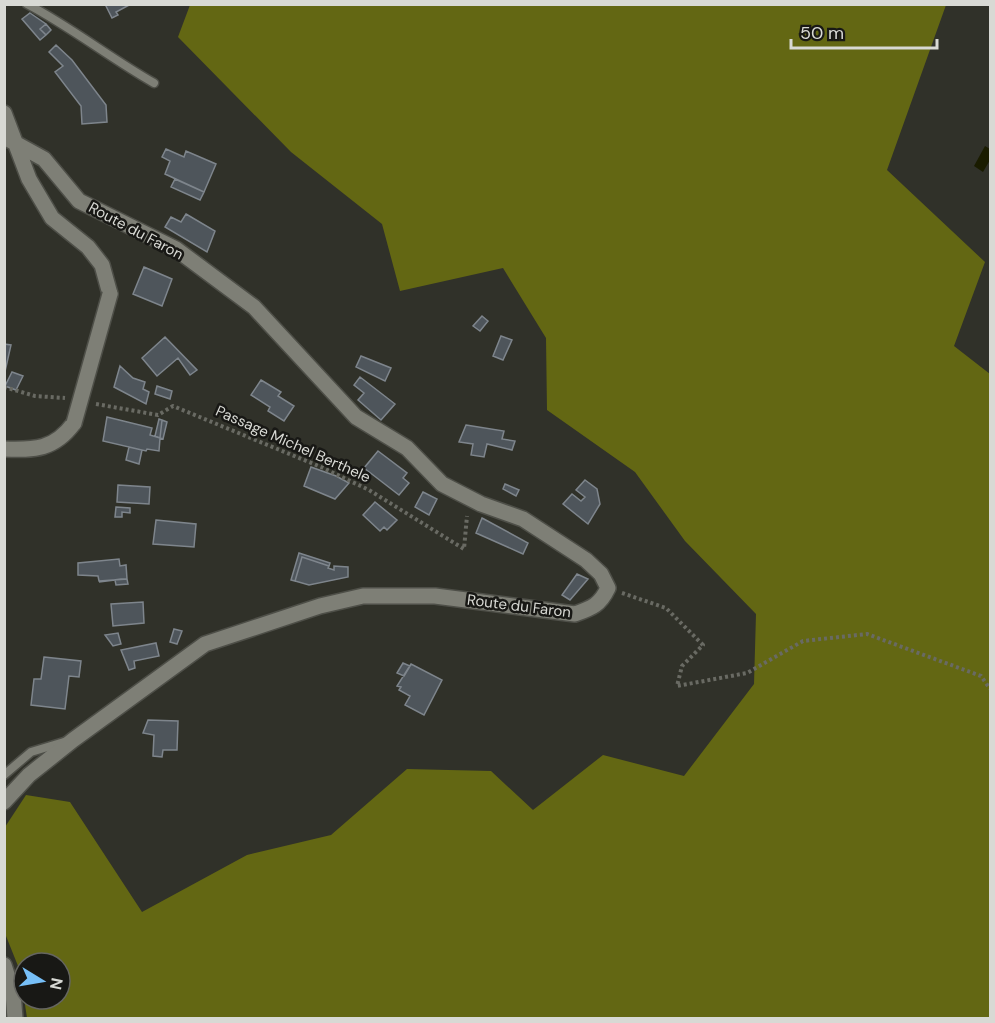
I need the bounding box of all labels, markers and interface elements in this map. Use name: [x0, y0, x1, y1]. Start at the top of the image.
scale bar: [791, 12, 936, 50]
text: 50 m: [800, 21, 844, 45]
street label: Route du Faron: [85, 198, 187, 264]
street label: Passage Michel Berthele: [212, 401, 374, 487]
street label: Route du Faron: [466, 590, 572, 622]
north arrow: [12, 951, 72, 1011]
text: N: [45, 976, 68, 991]

